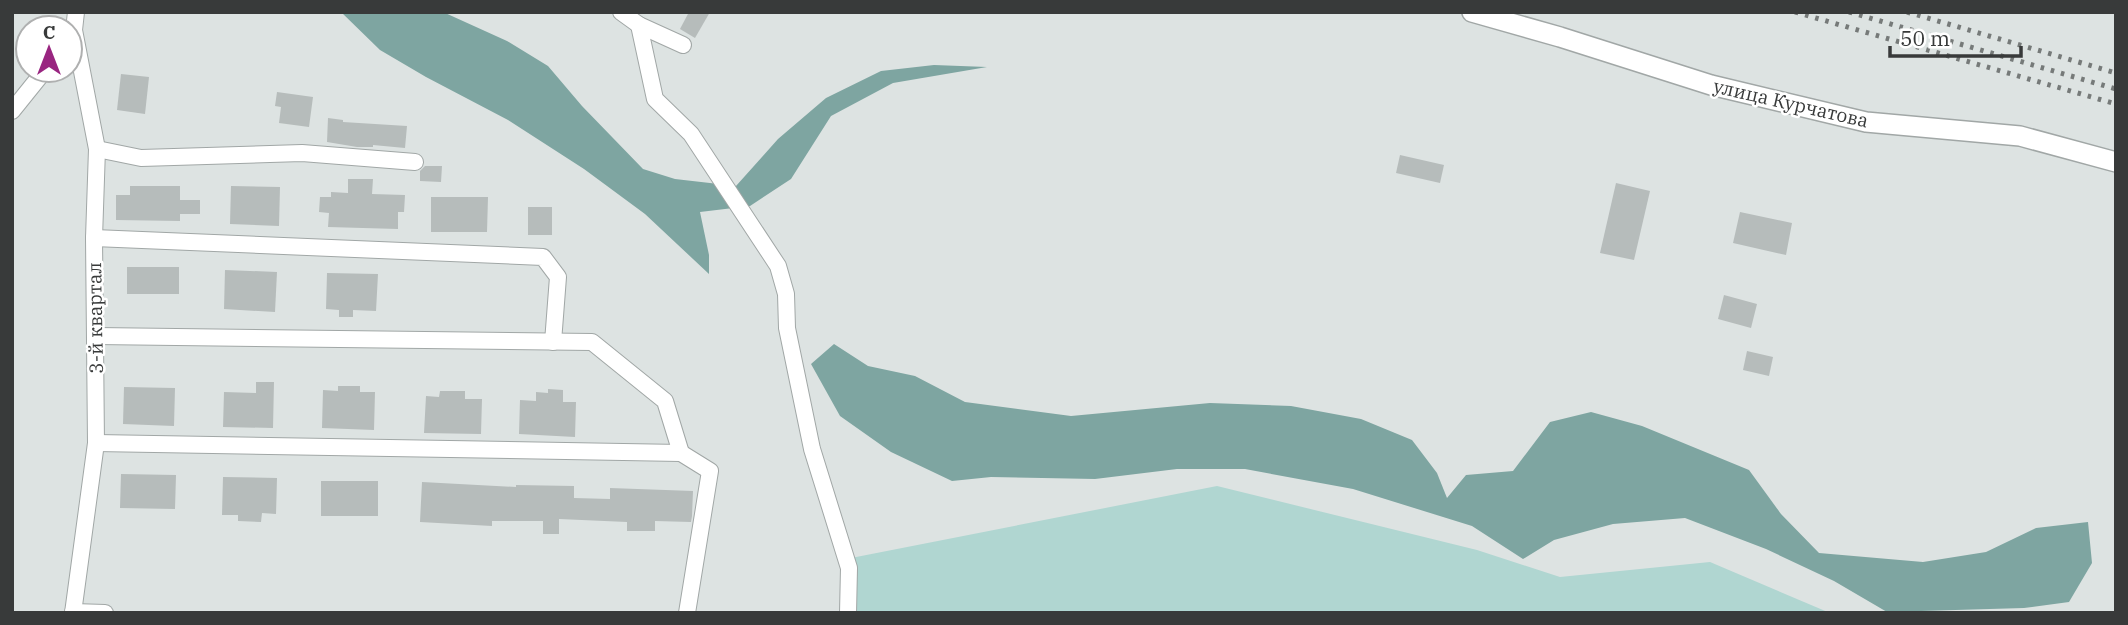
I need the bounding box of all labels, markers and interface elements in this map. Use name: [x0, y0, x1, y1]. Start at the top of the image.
north arrow: [14, 14, 84, 84]
scale bar: [1890, 14, 2021, 58]
text: С: [43, 20, 55, 44]
text: 50 m: [1900, 24, 1950, 52]
street label: улица Курчатова: [1711, 73, 1871, 133]
street label: 3-й квартал: [82, 262, 108, 374]

